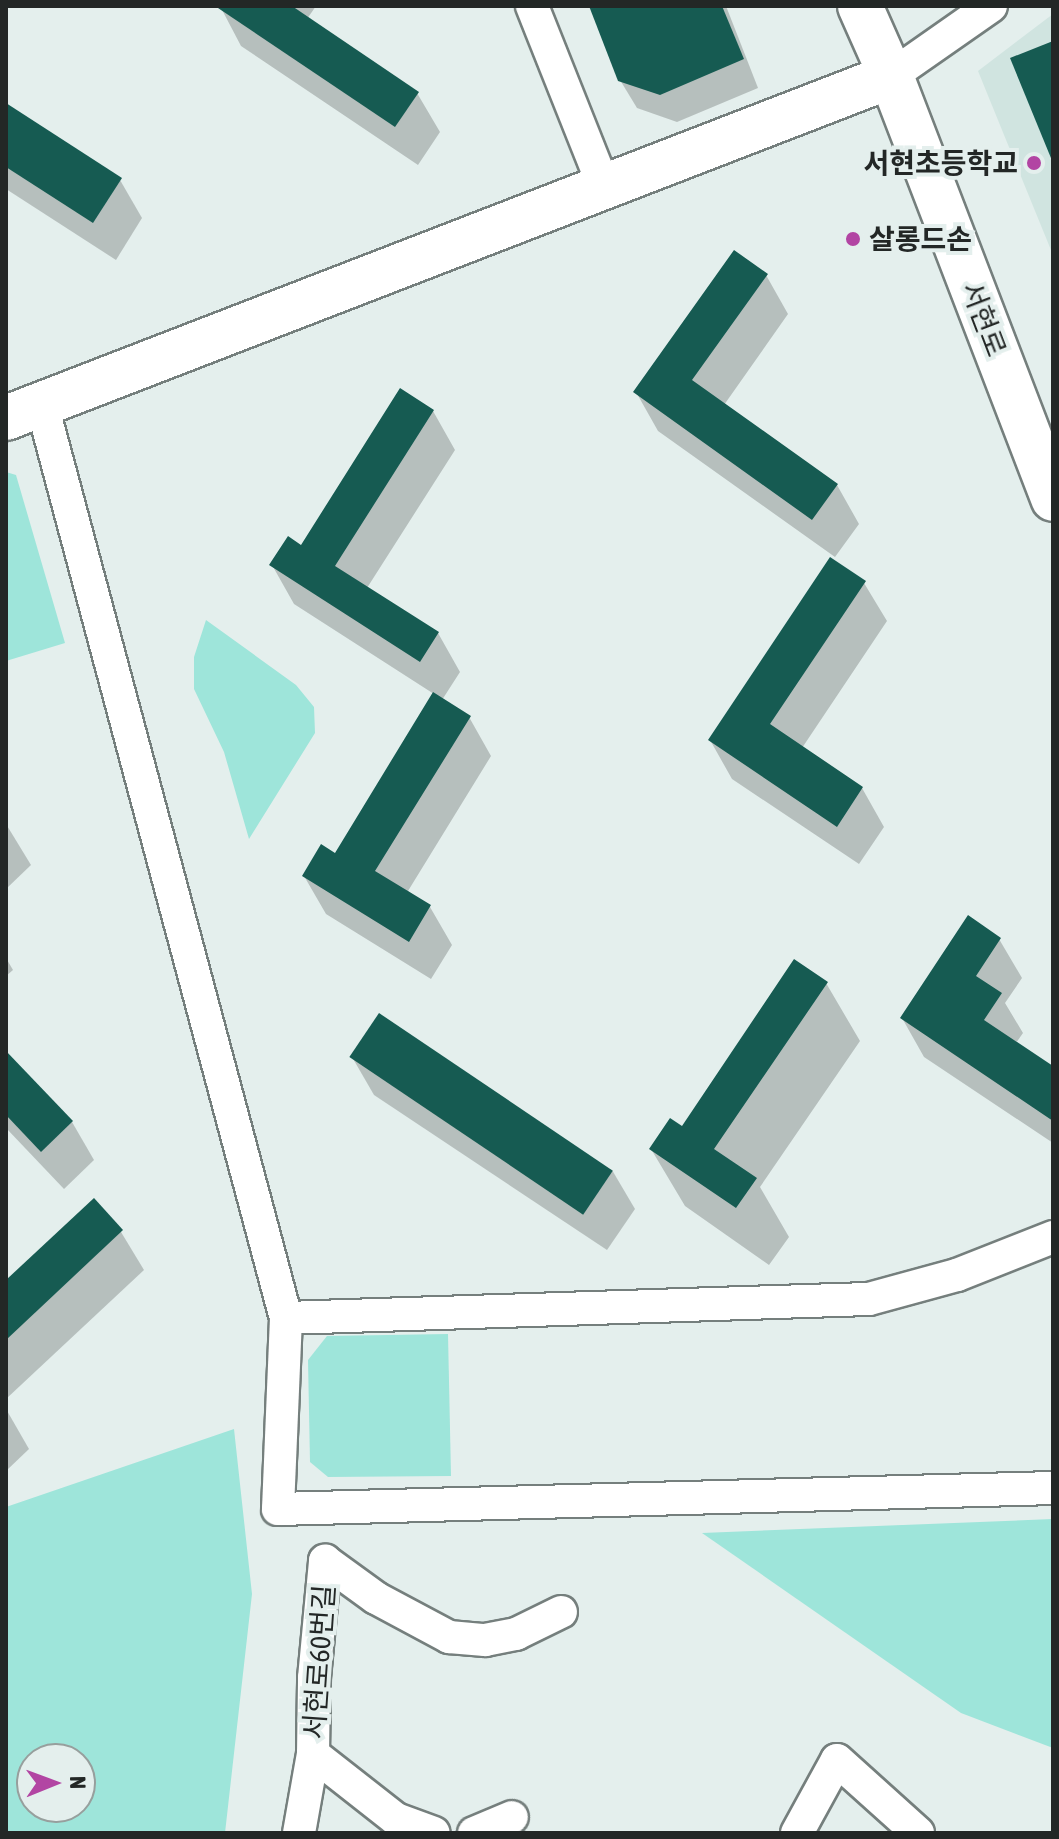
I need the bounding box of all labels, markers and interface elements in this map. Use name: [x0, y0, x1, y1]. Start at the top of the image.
place label: 서현초등학교: [863, 146, 1018, 180]
marker: 서현초등학교: [1025, 154, 1043, 172]
place label: 살롱드손: [869, 222, 972, 256]
marker: 살롱드손: [844, 230, 862, 248]
street label: 서현로: [954, 277, 1014, 361]
street label: 서현로60번길: [297, 1583, 341, 1741]
north arrow: [16, 1743, 96, 1823]
text: N: [65, 1776, 91, 1789]

